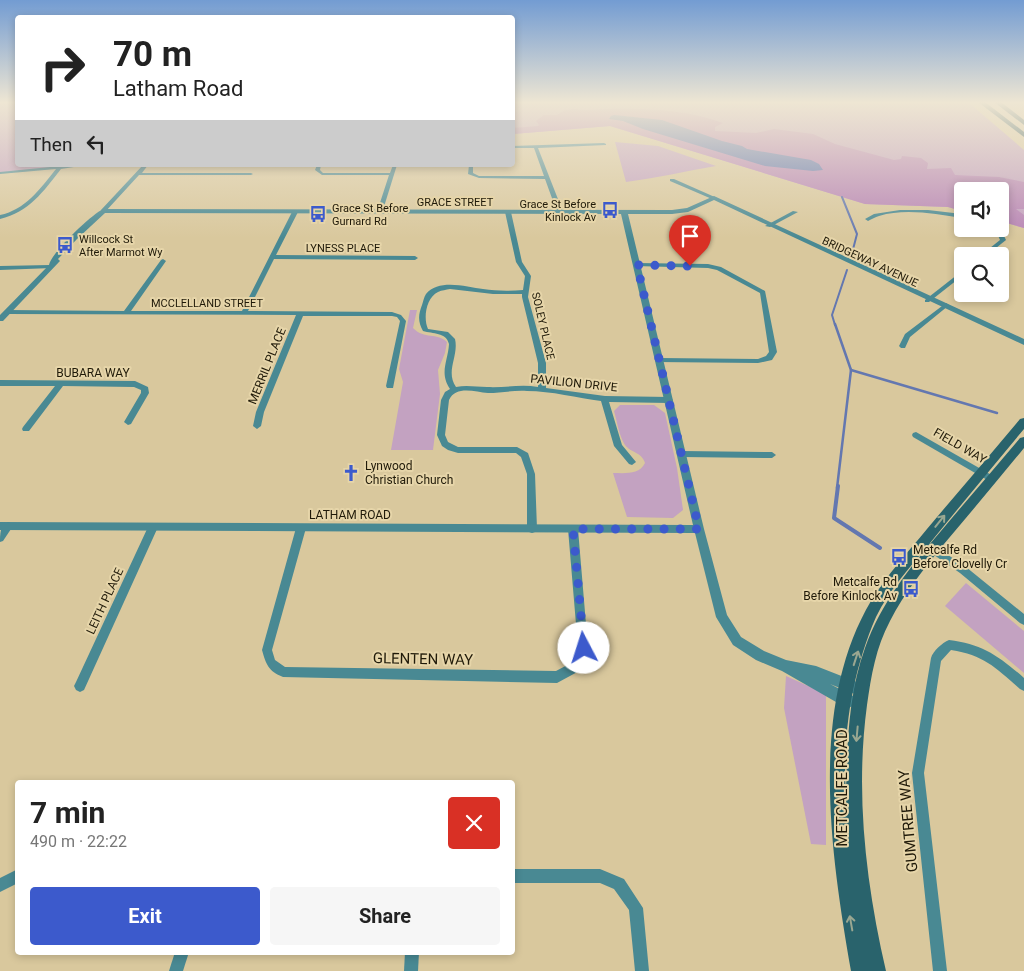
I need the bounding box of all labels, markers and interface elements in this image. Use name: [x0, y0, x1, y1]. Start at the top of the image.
text: 70 m: [113, 34, 192, 75]
icon: right: [30, 35, 95, 100]
text: Latham Road: [113, 76, 243, 101]
icon: left: [82, 130, 110, 158]
text: Then: [30, 133, 72, 156]
map controls: [954, 182, 1009, 302]
button: sound: [954, 182, 1009, 237]
street label: GRACE STREET: [417, 196, 494, 209]
place label: Grace St Before Kinlock Av: [520, 198, 597, 224]
bus stop icon: Grace St Before Kinlock Av: [600, 200, 620, 220]
place label: Grace St Before Gurnard Rd: [332, 202, 409, 228]
bus stop icon: Grace St Before Gurnard Rd: [308, 204, 328, 224]
pin: [669, 215, 711, 266]
icon: arrive: [676, 222, 704, 250]
place label: Willcock St After Marmot Wy: [79, 233, 163, 259]
street label: BRIDGEWAY AVENUE: [820, 234, 920, 290]
bus stop icon: Willcock St After Marmot Wy: [55, 235, 75, 255]
street label: LYNESS PLACE: [306, 242, 380, 255]
button: search: [954, 247, 1009, 302]
street label: SOLEY PLACE: [529, 291, 557, 361]
street label: MCCLELLAND STREET: [151, 297, 263, 310]
street label: MERRIL PLACE: [245, 326, 289, 406]
street label: BUBARA WAY: [56, 366, 131, 380]
street label: PAVILION DRIVE: [530, 371, 618, 395]
street label: FIELD WAY: [931, 425, 990, 467]
place label: Lynwood Christian Church: [365, 459, 453, 487]
church icon: Lynwood Christian Church: [341, 463, 361, 483]
street label: LATHAM ROAD: [309, 508, 391, 522]
one-way arrow: [935, 515, 946, 528]
place label: Metcalfe Rd Before Clovelly Cr: [913, 543, 1007, 571]
bus stop icon: Metcalfe Rd Before Clovelly Cr: [889, 547, 909, 567]
street label: LEITH PLACE: [84, 565, 127, 636]
place label: Metcalfe Rd Before Kinlock Av: [803, 575, 897, 603]
bus stop icon: Metcalfe Rd Before Kinlock Av: [901, 579, 921, 599]
position arrow: [557, 621, 609, 673]
street label: GLENTEN WAY: [373, 649, 473, 669]
one-way arrow: [851, 651, 861, 667]
one-way arrow: [852, 726, 862, 742]
street label: METCALFE ROAD: [833, 729, 851, 847]
street label: GUMTREE WAY: [895, 769, 921, 873]
text: 7 min: [30, 795, 105, 830]
button: close: [448, 797, 500, 849]
text: 490 m · 22:22: [30, 832, 127, 851]
button: Exit: [30, 887, 260, 945]
button: Share: [270, 887, 500, 945]
one-way arrow: [846, 915, 855, 931]

